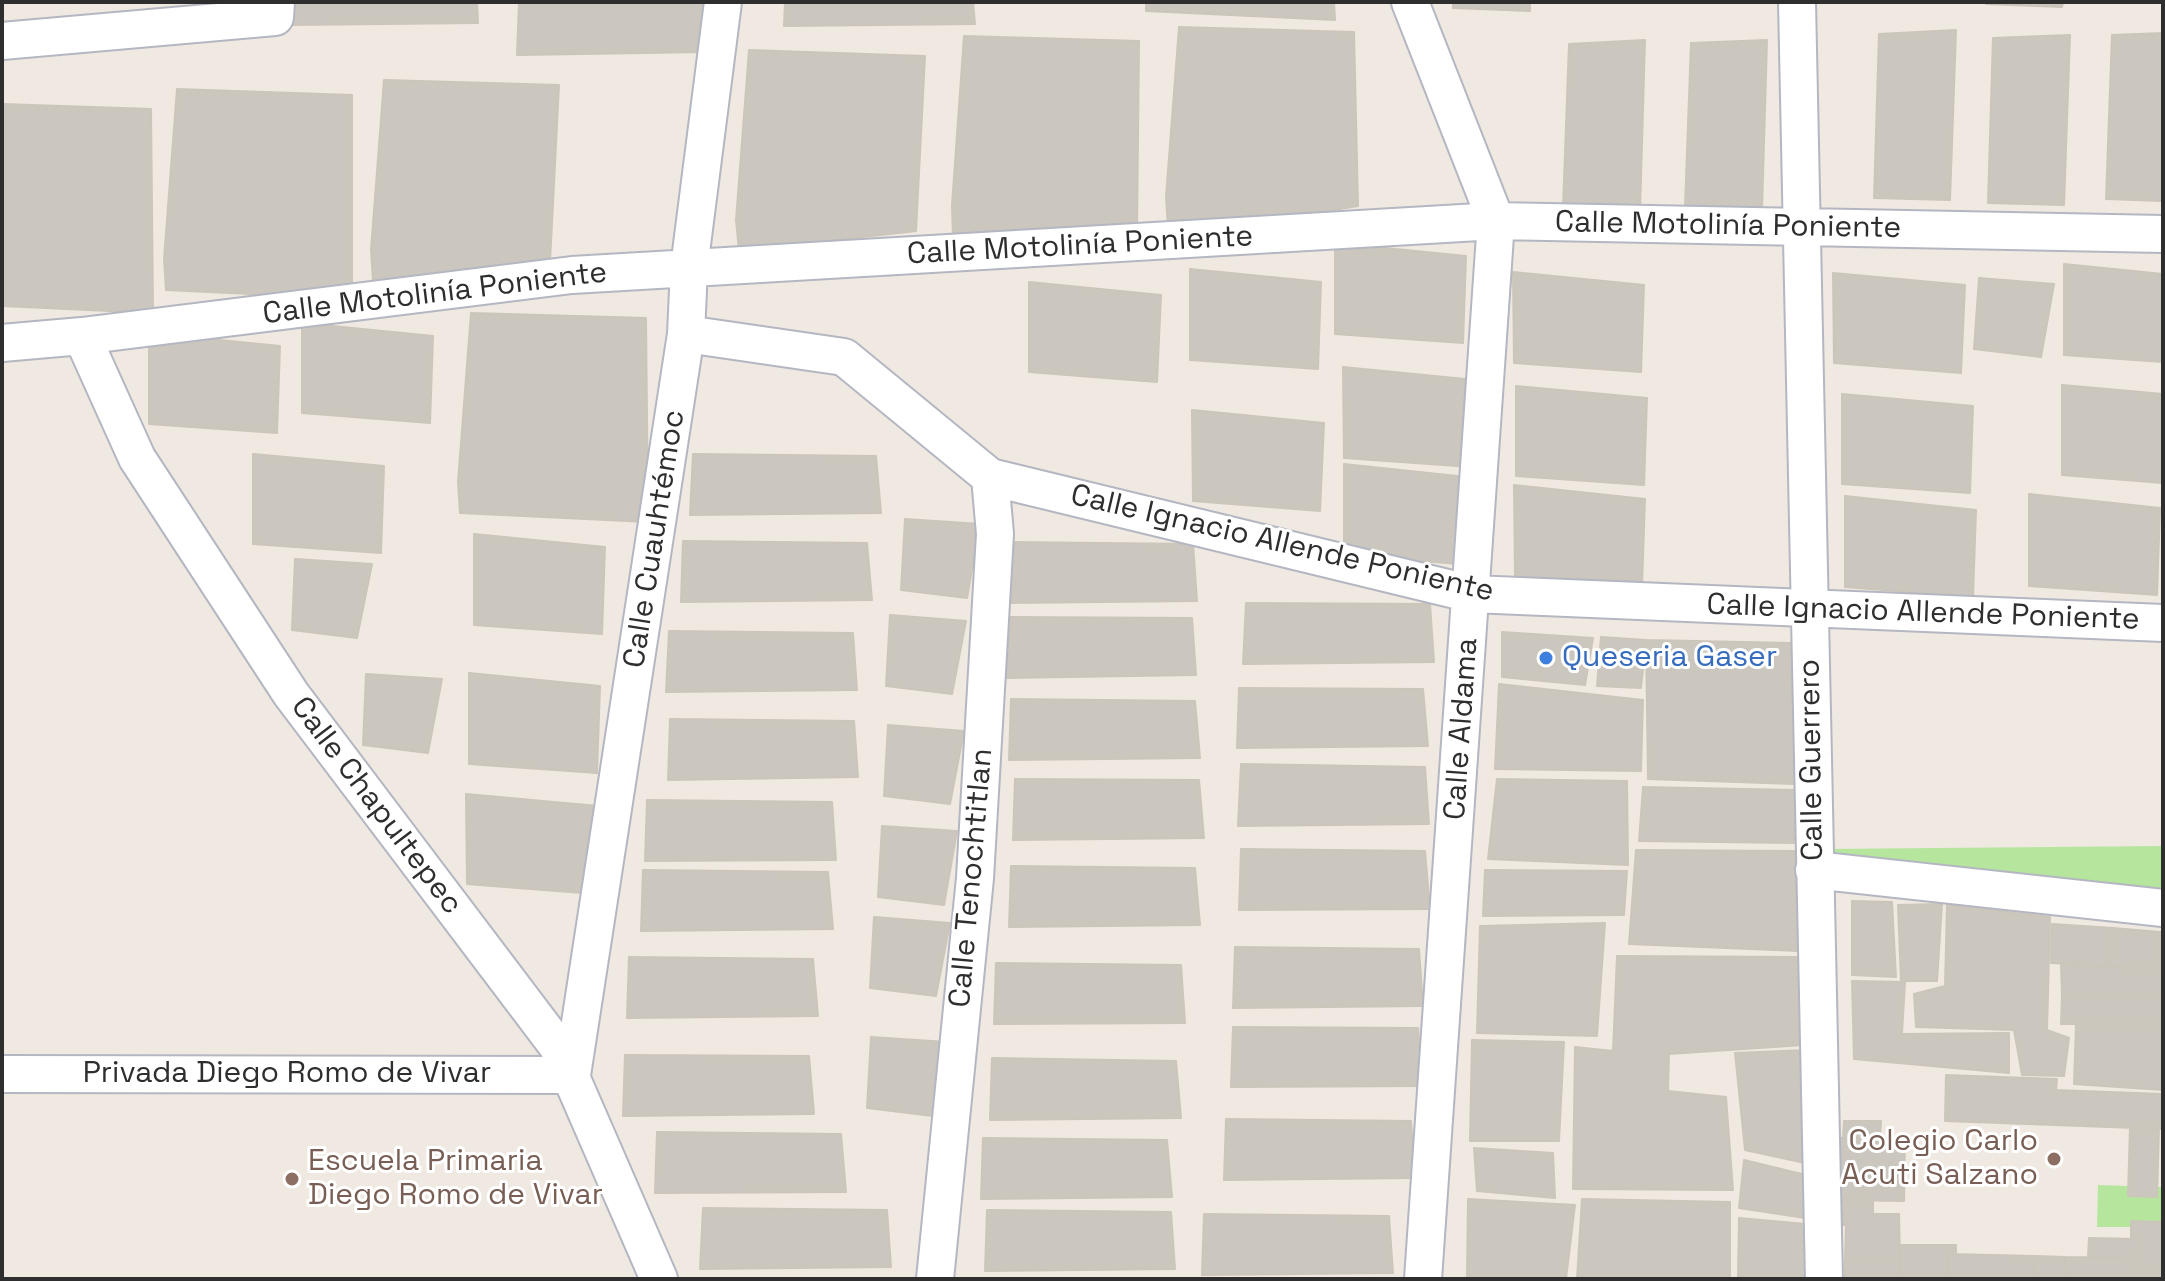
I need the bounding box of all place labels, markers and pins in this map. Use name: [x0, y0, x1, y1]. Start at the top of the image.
place label: Queseria Gaser: [1562, 640, 1777, 676]
marker: Queseria Gaser: [1537, 649, 1555, 667]
place label: Colegio Carlo Acuti Salzano: [1841, 1124, 2038, 1194]
place label: Escuela Primaria Diego Romo de Vivar: [308, 1144, 603, 1214]
marker: Colegio Carlo Acuti Salzano: [2045, 1150, 2063, 1168]
marker: Escuela Primaria Diego Romo de Vivar: [283, 1170, 301, 1188]

